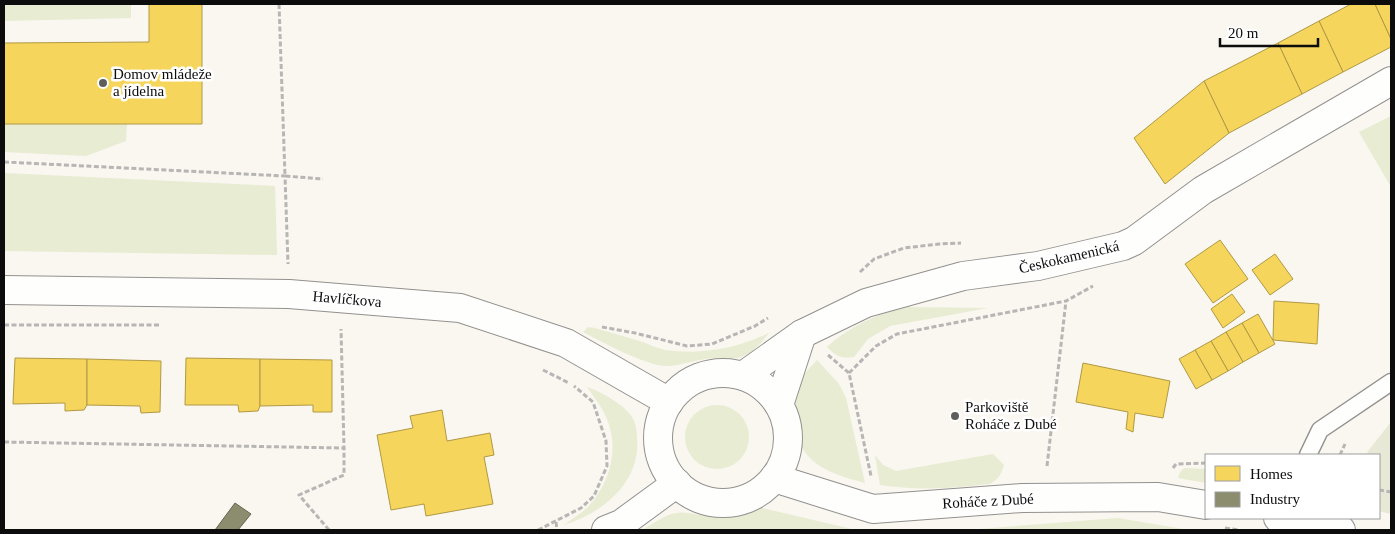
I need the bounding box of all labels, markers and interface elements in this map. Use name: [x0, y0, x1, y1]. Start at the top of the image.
scale bar: [1220, 15, 1318, 47]
text: 20 m: [1228, 25, 1259, 41]
place label: Domov mládeže a jídelna: [113, 66, 212, 99]
marker: Domov mládeže a jídelna: [97, 77, 109, 89]
street label: Českokamenická: [1017, 238, 1121, 276]
street label: Havlíčkova: [312, 288, 382, 310]
place label: Parkoviště Roháče z Dubé: [965, 399, 1057, 432]
marker: Parkoviště Roháče z Dubé: [949, 410, 961, 422]
legend: [1205, 454, 1380, 519]
text: Homes: [1250, 466, 1293, 482]
street label: Roháče z Dubé: [942, 491, 1035, 511]
text: Industry: [1250, 491, 1300, 507]

